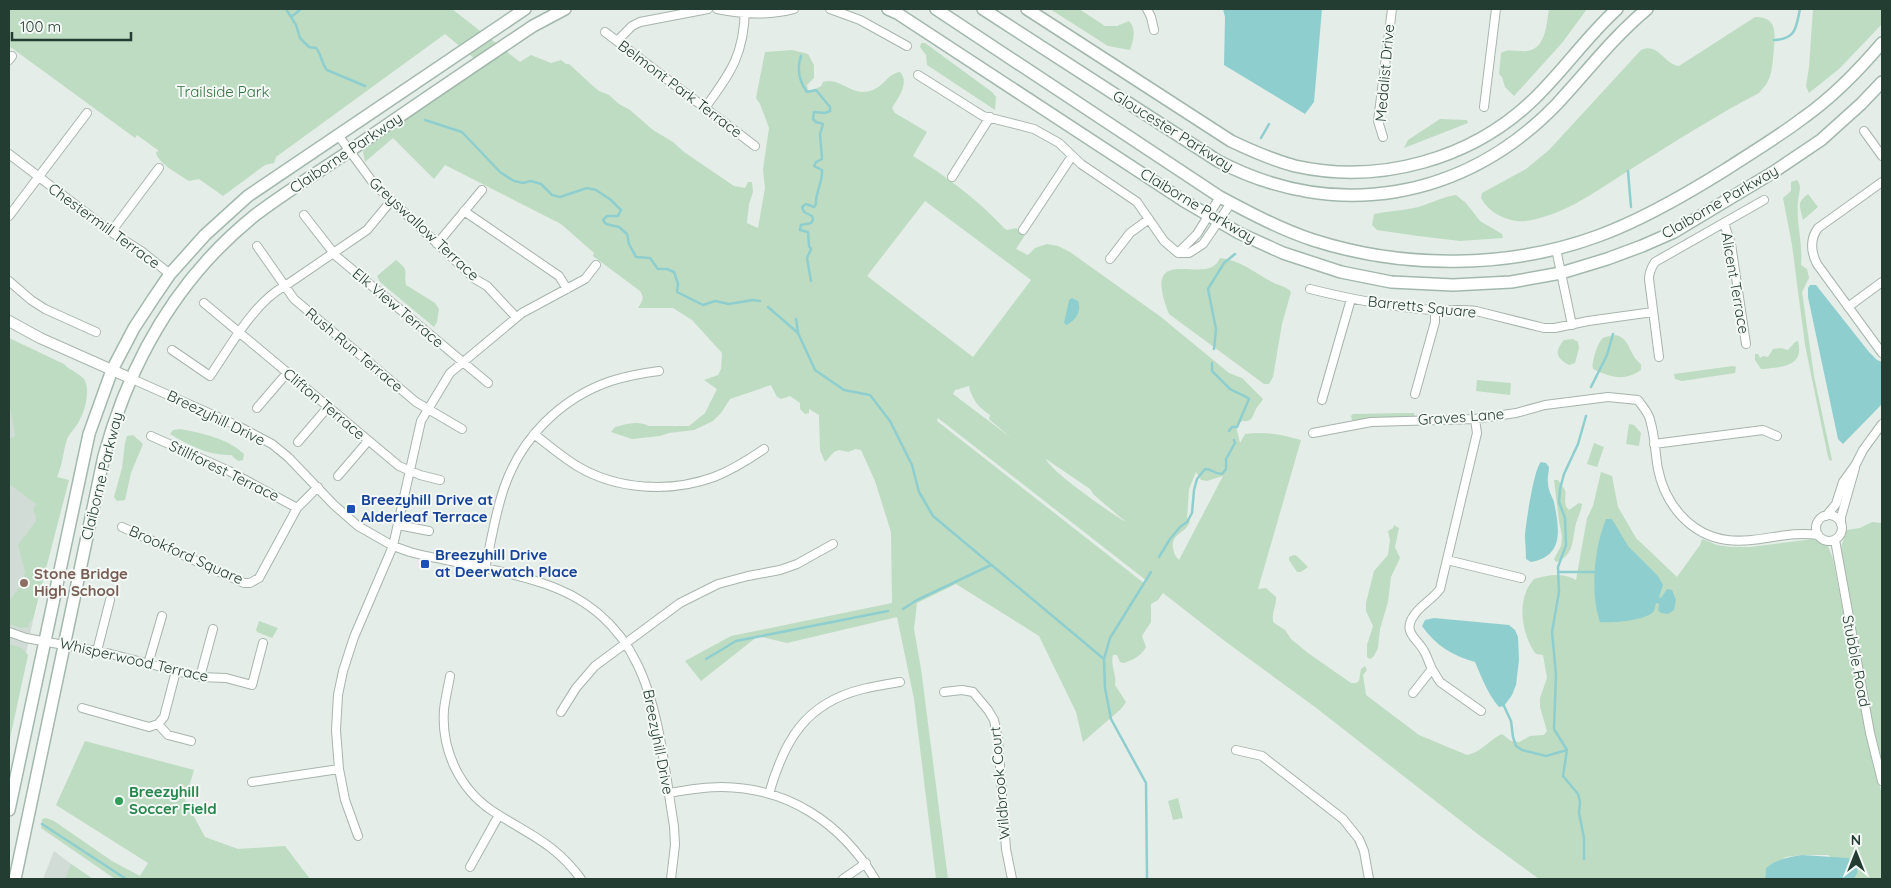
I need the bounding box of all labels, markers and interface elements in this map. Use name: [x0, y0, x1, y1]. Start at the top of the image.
scale bar: [12, 10, 131, 42]
text: 100 m: [20, 17, 61, 36]
street label: Medalist Drive: [1371, 23, 1398, 123]
street label: Belmont Park Terrace: [614, 36, 746, 141]
park label: Trailside Park: [176, 82, 270, 101]
street label: Gloucester Parkway: [1109, 86, 1237, 175]
street label: Claiborne Parkway: [286, 108, 406, 197]
street label: Claiborne Parkway: [1658, 160, 1781, 243]
street label: Claiborne Parkway: [1137, 164, 1259, 248]
street label: Greyswallow Terrace: [365, 173, 483, 285]
street label: Chestermill Terrace: [45, 179, 164, 272]
street label: Alicent Terrace: [1717, 231, 1754, 335]
street label: Elk View Terrace: [349, 264, 448, 351]
street label: Barretts Square: [1367, 291, 1477, 322]
street label: Rush Run Terrace: [302, 303, 407, 396]
street label: Clifton Terrace: [279, 364, 369, 443]
street label: Breezyhill Drive: [164, 386, 268, 449]
street label: Graves Lane: [1417, 404, 1505, 429]
street label: Claiborne Parkway: [76, 410, 127, 542]
street label: Stillforest Terrace: [166, 436, 282, 505]
place label: Breezyhill Drive at Alderleaf Terrace: [361, 490, 493, 526]
marker: Breezyhill Drive at Alderleaf Terrace: [345, 503, 357, 515]
street label: Brookford Square: [126, 521, 246, 588]
place label: Breezyhill Drive at Deerwatch Place: [435, 545, 578, 581]
marker: Breezyhill Drive at Deerwatch Place: [419, 558, 431, 570]
place label: Stone Bridge High School: [34, 564, 128, 600]
marker: Stone Bridge High School: [18, 577, 30, 589]
street label: Stubble Road: [1838, 613, 1875, 709]
street label: Whisperwood Terrace: [58, 633, 210, 686]
street label: Breezyhill Drive: [639, 688, 678, 796]
street label: Wildbrook Court: [985, 726, 1014, 840]
place label: Breezyhill Soccer Field: [129, 782, 217, 818]
marker: Breezyhill Soccer Field: [113, 795, 125, 807]
north arrow: [1831, 828, 1881, 878]
text: N: [1851, 831, 1861, 849]

